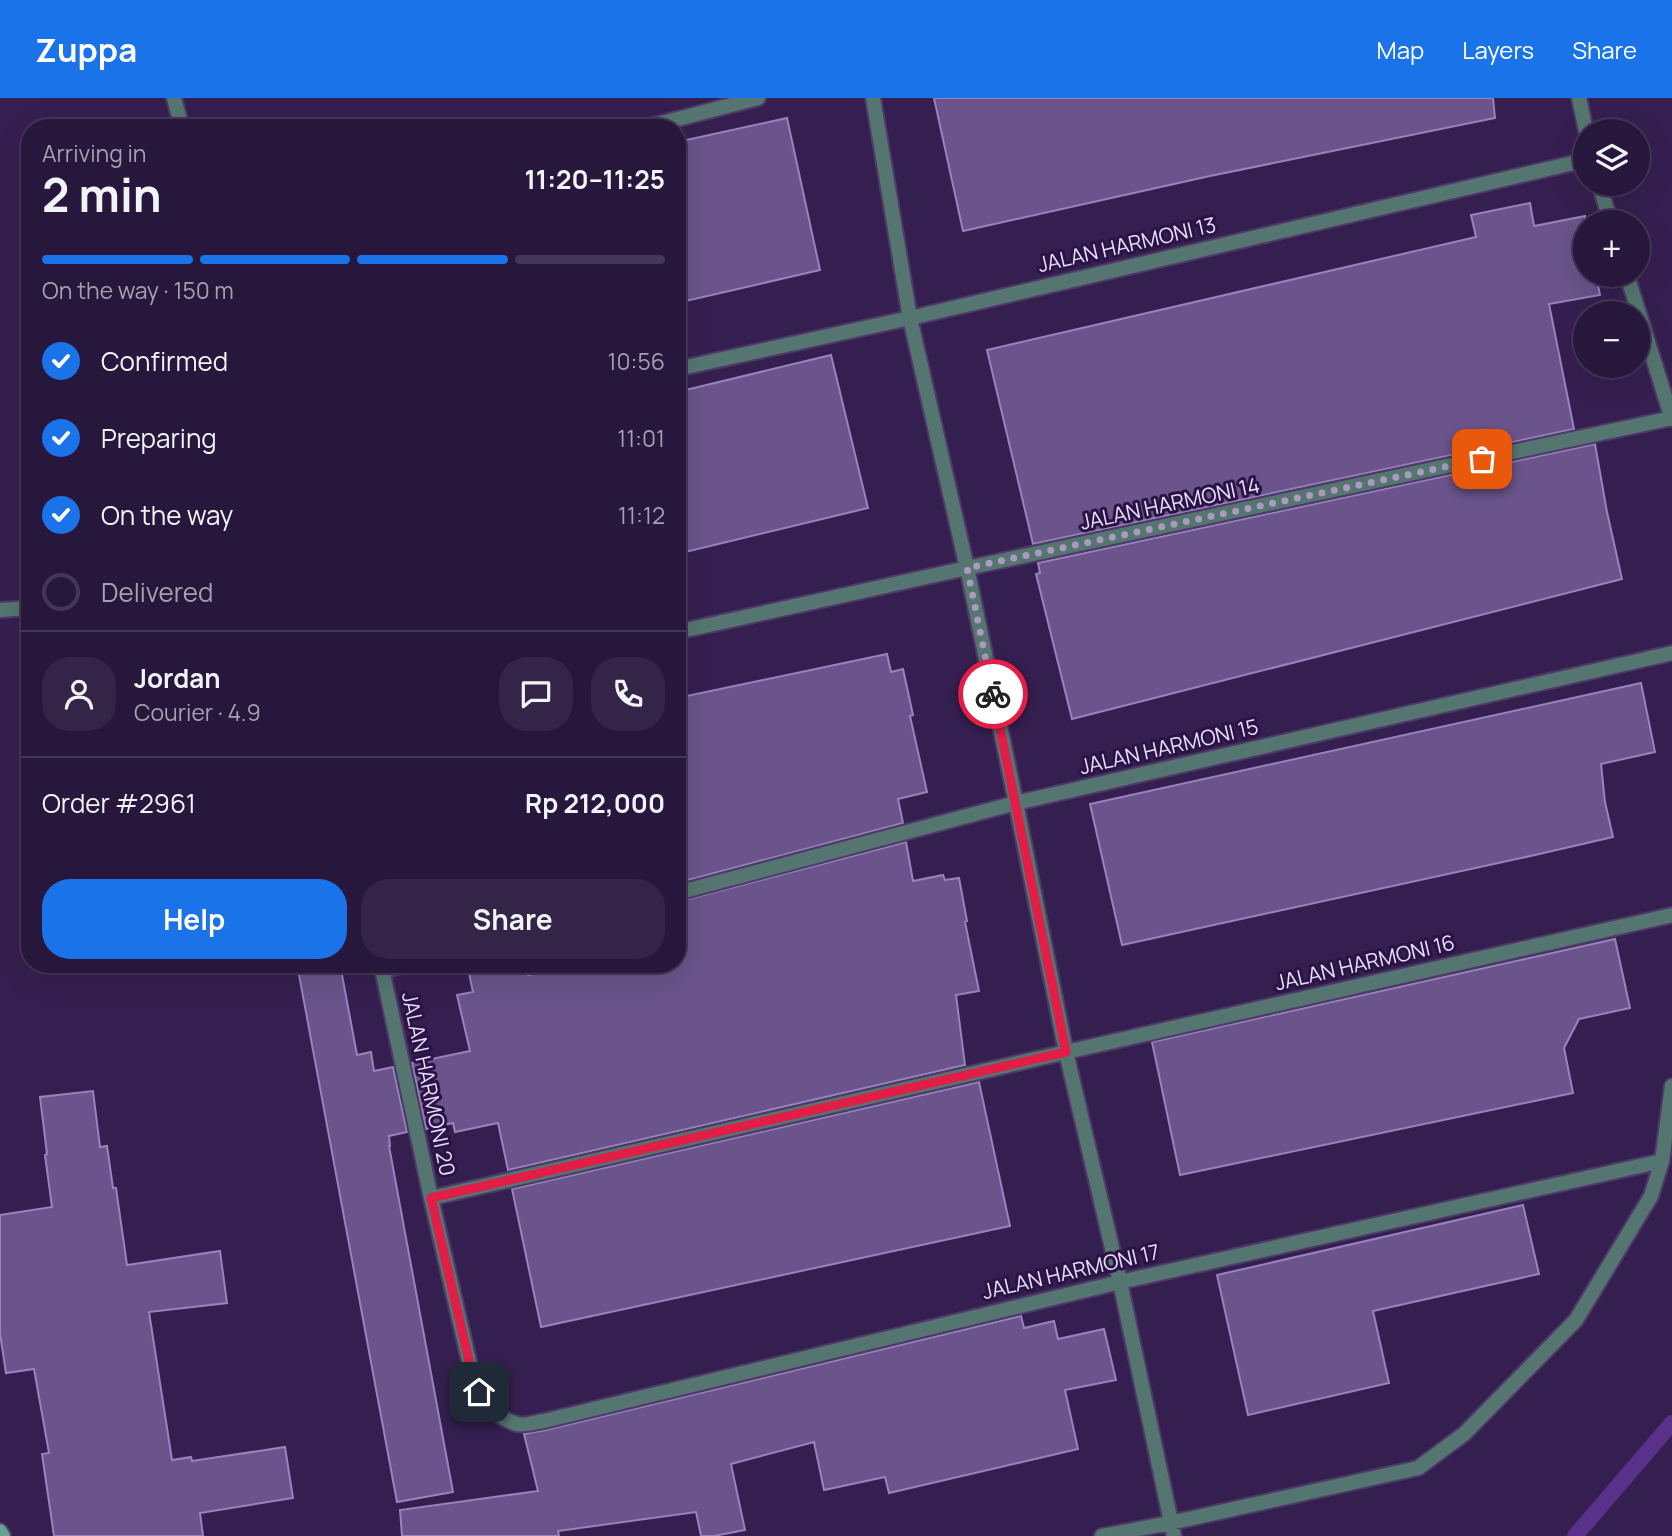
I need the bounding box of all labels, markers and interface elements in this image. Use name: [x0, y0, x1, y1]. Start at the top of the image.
text: Zuppa: [35, 27, 137, 72]
text: Map: [1377, 33, 1424, 66]
text: Layers: [1462, 33, 1534, 66]
text: Share: [1572, 33, 1637, 66]
map controls: [1573, 119, 1650, 378]
button: layers: [1573, 119, 1650, 196]
text: Arriving in: [42, 137, 147, 169]
text: 11:20–11:25: [524, 161, 665, 197]
text: 2 min: [42, 163, 162, 226]
street label: JALAN HARMONI 13: [1035, 210, 1219, 278]
button: +: [1573, 210, 1650, 287]
text: On the way · 150 m: [42, 274, 234, 306]
button: −: [1573, 301, 1650, 378]
icon: check: [42, 342, 80, 380]
text: Confirmed: [101, 343, 228, 379]
text: 10:56: [608, 345, 665, 377]
icon: check: [42, 419, 80, 457]
text: Preparing: [101, 420, 217, 456]
text: 11:01: [617, 422, 665, 454]
pin: [1452, 429, 1512, 489]
icon: bag: [1463, 440, 1501, 478]
street label: JALAN HARMONI 14: [1077, 470, 1262, 536]
icon: check: [42, 496, 80, 534]
text: On the way: [101, 497, 233, 533]
text: 11:12: [618, 499, 665, 531]
text: Delivered: [101, 574, 213, 610]
button: person: [42, 657, 116, 731]
button: chat: [499, 657, 573, 731]
button: phone: [591, 657, 665, 731]
courier: [958, 659, 1028, 729]
text: Jordan: [134, 660, 220, 696]
icon: bike: [974, 675, 1012, 713]
text: Courier · 4.9: [134, 696, 261, 728]
street label: JALAN HARMONI 15: [1077, 712, 1261, 780]
text: Order #2961: [42, 785, 196, 821]
text: Rp 212,000: [525, 785, 665, 821]
button: Help: [42, 879, 347, 959]
button: Share: [361, 879, 665, 959]
street label: JALAN HARMONI 16: [1272, 928, 1457, 996]
street label: JALAN HARMONI 20: [396, 989, 462, 1178]
street label: JALAN HARMONI 17: [979, 1237, 1162, 1305]
pin: [449, 1362, 509, 1422]
icon: home: [460, 1373, 498, 1411]

